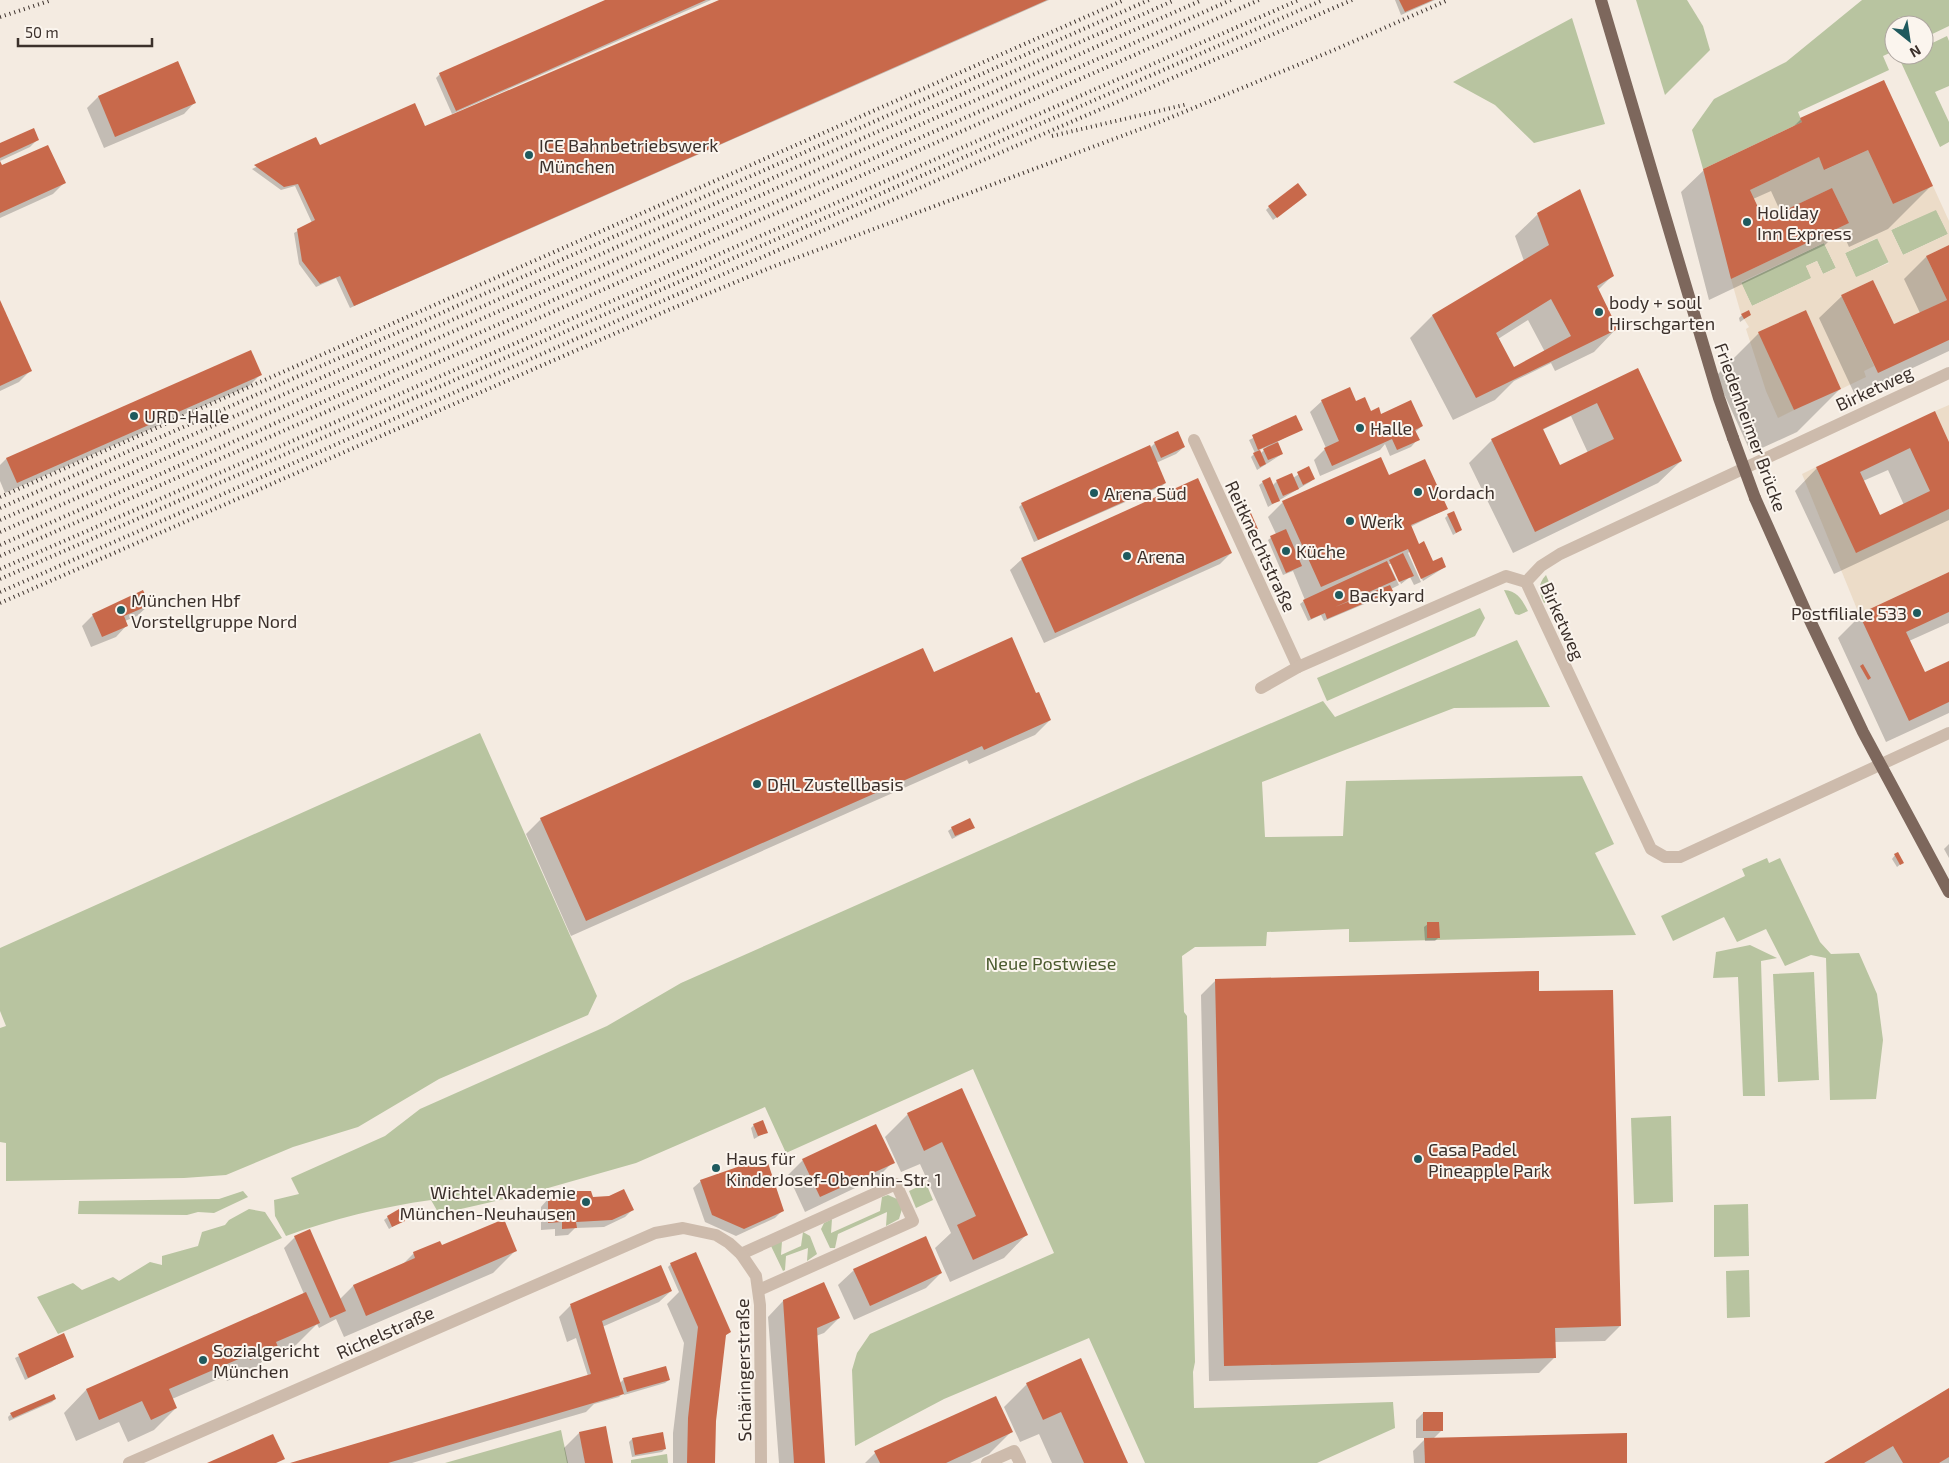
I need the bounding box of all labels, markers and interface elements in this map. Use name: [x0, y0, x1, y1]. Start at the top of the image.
scale bar: [18, 15, 151, 47]
north arrow: [1884, 15, 1934, 65]
text: 50 m: [25, 23, 59, 41]
text: N: [1907, 42, 1924, 62]
place label: ICE Bahnbetriebswerk München: [539, 134, 718, 177]
marker: ICE Bahnbetriebswerk München: [523, 149, 535, 161]
place label: Holiday Inn Express: [1757, 201, 1852, 244]
marker: Holiday Inn Express: [1741, 216, 1753, 228]
place label: body + soul Hirschgarten: [1609, 291, 1715, 334]
marker: body + soul Hirschgarten: [1593, 306, 1605, 318]
street label: Friedenheimer Brücke: [1710, 340, 1792, 514]
street label: Birketweg: [1832, 361, 1916, 415]
place label: URD-Halle: [144, 405, 229, 427]
marker: URD-Halle: [128, 410, 140, 422]
place label: Halle: [1370, 417, 1412, 439]
marker: Halle: [1354, 422, 1366, 434]
street label: Reitknechtstraße: [1221, 477, 1301, 615]
place label: Vordach: [1428, 481, 1495, 503]
place label: Arena Süd: [1104, 482, 1187, 504]
marker: Vordach: [1412, 486, 1424, 498]
marker: Arena Süd: [1088, 487, 1100, 499]
place label: Werk: [1360, 510, 1403, 532]
marker: Werk: [1344, 515, 1356, 527]
place label: Küche: [1296, 540, 1346, 562]
place label: Arena: [1137, 545, 1185, 567]
marker: Küche: [1280, 545, 1292, 557]
marker: Arena: [1121, 550, 1133, 562]
street label: Birketweg: [1536, 579, 1590, 663]
place label: Backyard: [1349, 584, 1425, 606]
place label: München Hbf Vorstellgruppe Nord: [131, 589, 297, 632]
marker: Backyard: [1333, 589, 1345, 601]
place label: Postfiliale 533: [1791, 602, 1907, 624]
marker: München Hbf Vorstellgruppe Nord: [115, 604, 127, 616]
marker: Postfiliale 533: [1911, 607, 1923, 619]
place label: DHL Zustellbasis: [767, 773, 904, 795]
marker: DHL Zustellbasis: [751, 778, 763, 790]
park label: Neue Postwiese: [986, 952, 1116, 974]
place label: Casa Padel Pineapple Park: [1428, 1138, 1550, 1181]
place label: Haus für KinderJosef-Obenhin-Str. 1: [726, 1147, 942, 1190]
marker: Casa Padel Pineapple Park: [1412, 1153, 1424, 1165]
marker: Haus für KinderJosef-Obenhin-Str. 1: [710, 1162, 722, 1174]
place label: Wichtel Akademie München-Neuhausen: [400, 1181, 576, 1224]
marker: Wichtel Akademie München-Neuhausen: [580, 1196, 592, 1208]
street label: Schäringerstraße: [731, 1298, 755, 1442]
street label: Richelstraße: [333, 1301, 437, 1363]
place label: Sozialgericht München: [213, 1339, 320, 1382]
marker: Sozialgericht München: [197, 1354, 209, 1366]

